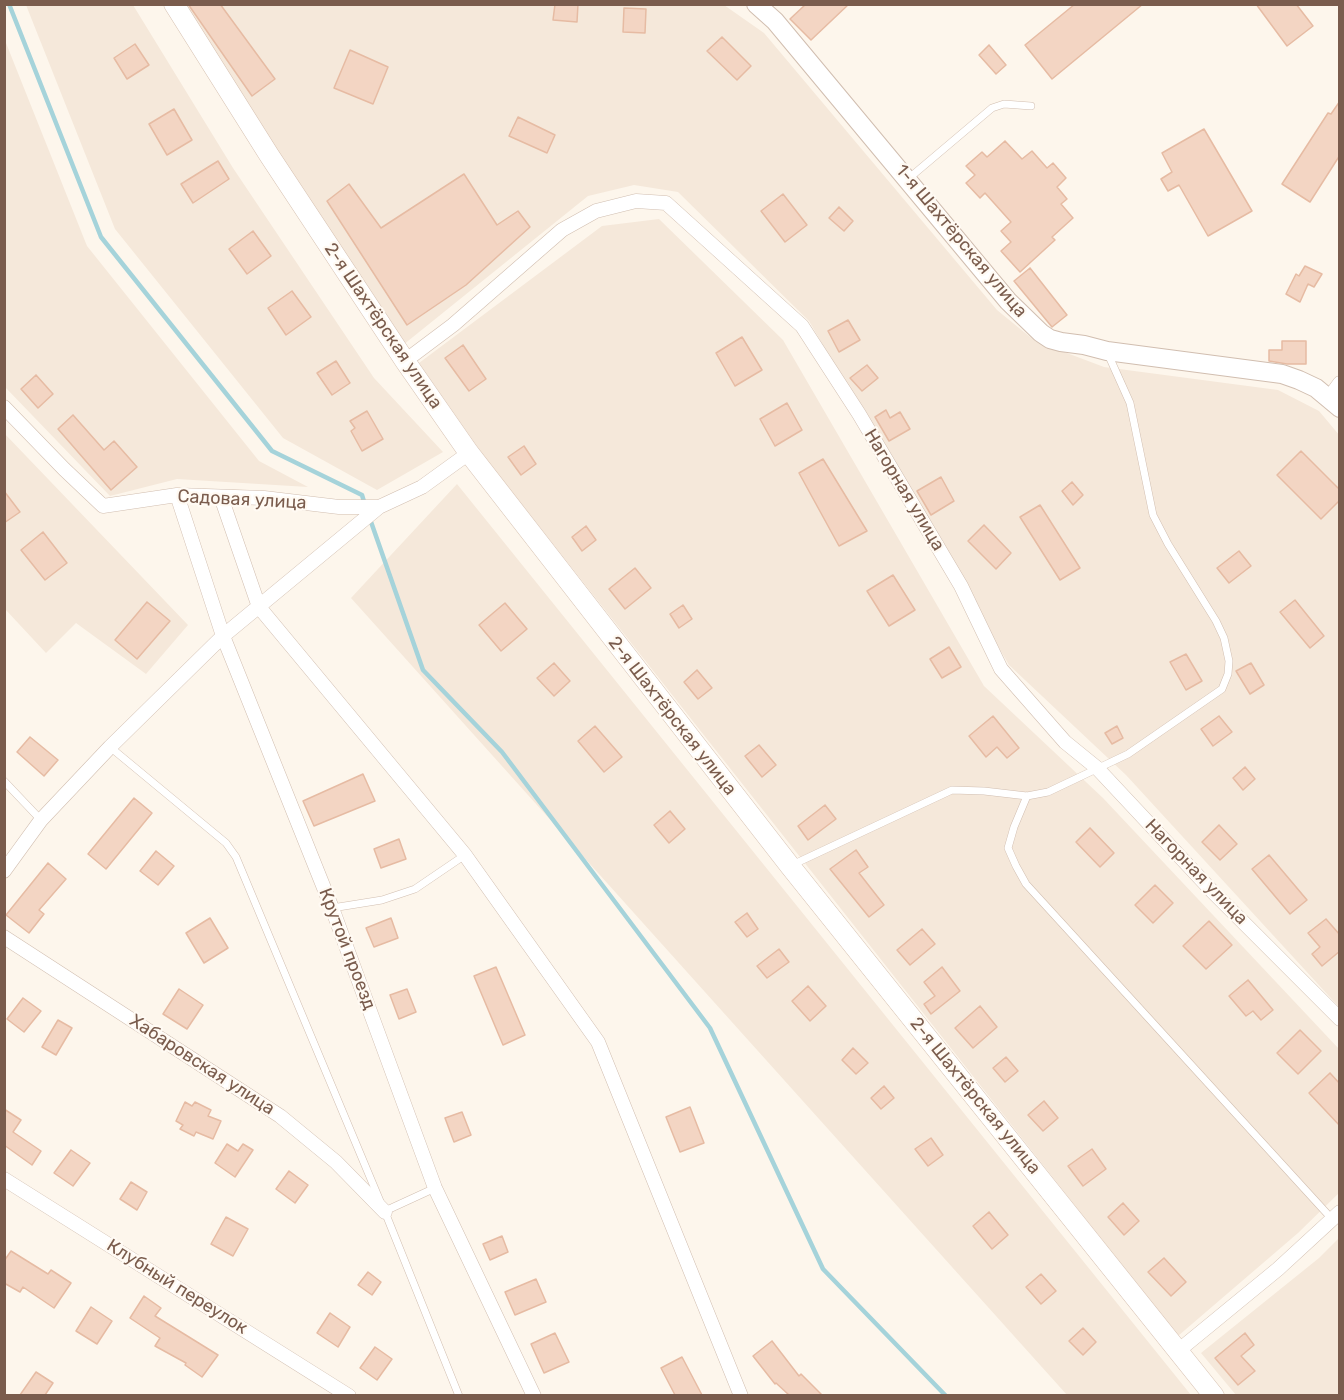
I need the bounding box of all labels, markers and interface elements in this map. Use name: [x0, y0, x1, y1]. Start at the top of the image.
street label: 1-я Шахтёрская улица: [891, 160, 1031, 322]
street label: 2-я Шахтёрская улица: [319, 239, 447, 413]
street label: Нагорная улица: [859, 425, 949, 555]
street label: Садовая улица: [177, 486, 307, 514]
street label: 2-я Шахтёрская улица: [603, 632, 741, 800]
street label: Нагорная улица: [1140, 815, 1252, 929]
street label: Крутой проезд: [314, 885, 380, 1013]
street label: Хабаровская улица: [126, 1010, 278, 1120]
street label: 2-я Шахтёрская улица: [905, 1013, 1045, 1179]
street label: Клубный переулок: [102, 1235, 252, 1339]

